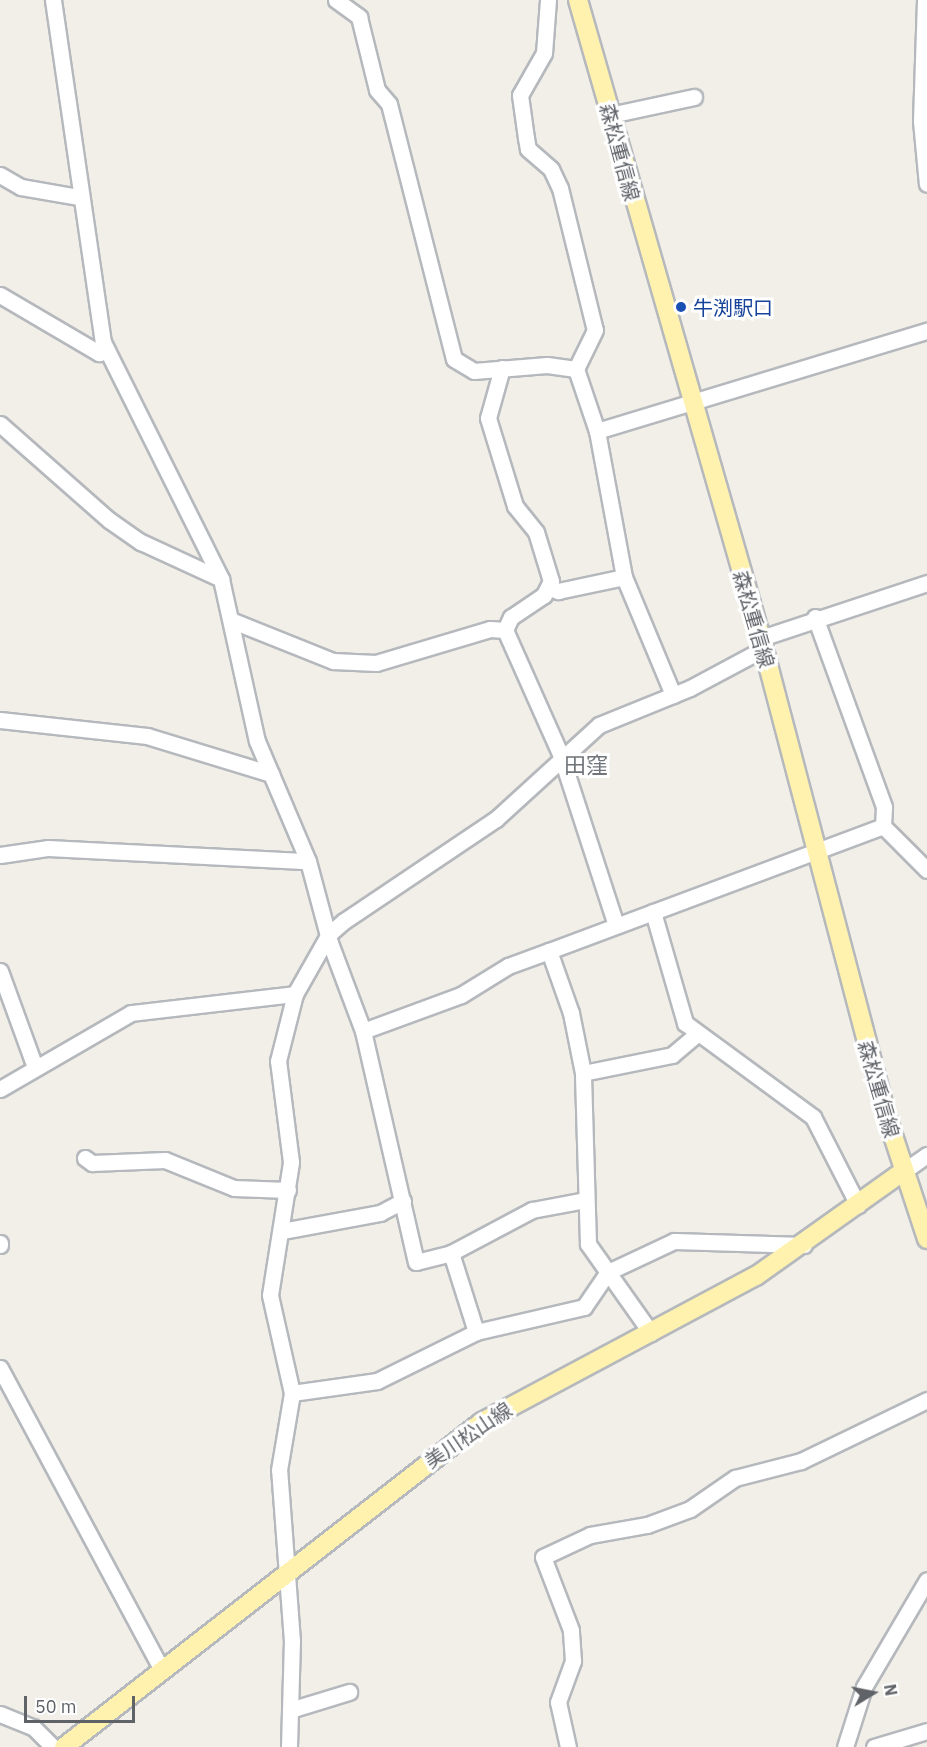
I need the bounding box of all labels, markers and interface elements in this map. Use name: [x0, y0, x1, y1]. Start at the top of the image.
street label: 森松重信線: [595, 101, 645, 203]
place label: 牛渕駅口: [693, 295, 773, 319]
marker: 牛渕駅口: [674, 300, 688, 314]
street label: 森松重信線: [729, 568, 779, 670]
district label: 田窪: [564, 752, 608, 778]
street label: 森松重信線: [854, 1038, 904, 1140]
street label: 美川松山線: [420, 1397, 516, 1473]
north arrow: [843, 1663, 903, 1723]
text: N: [880, 1682, 902, 1697]
scale bar: [27, 1684, 138, 1722]
text: 50 m: [35, 1695, 77, 1718]

